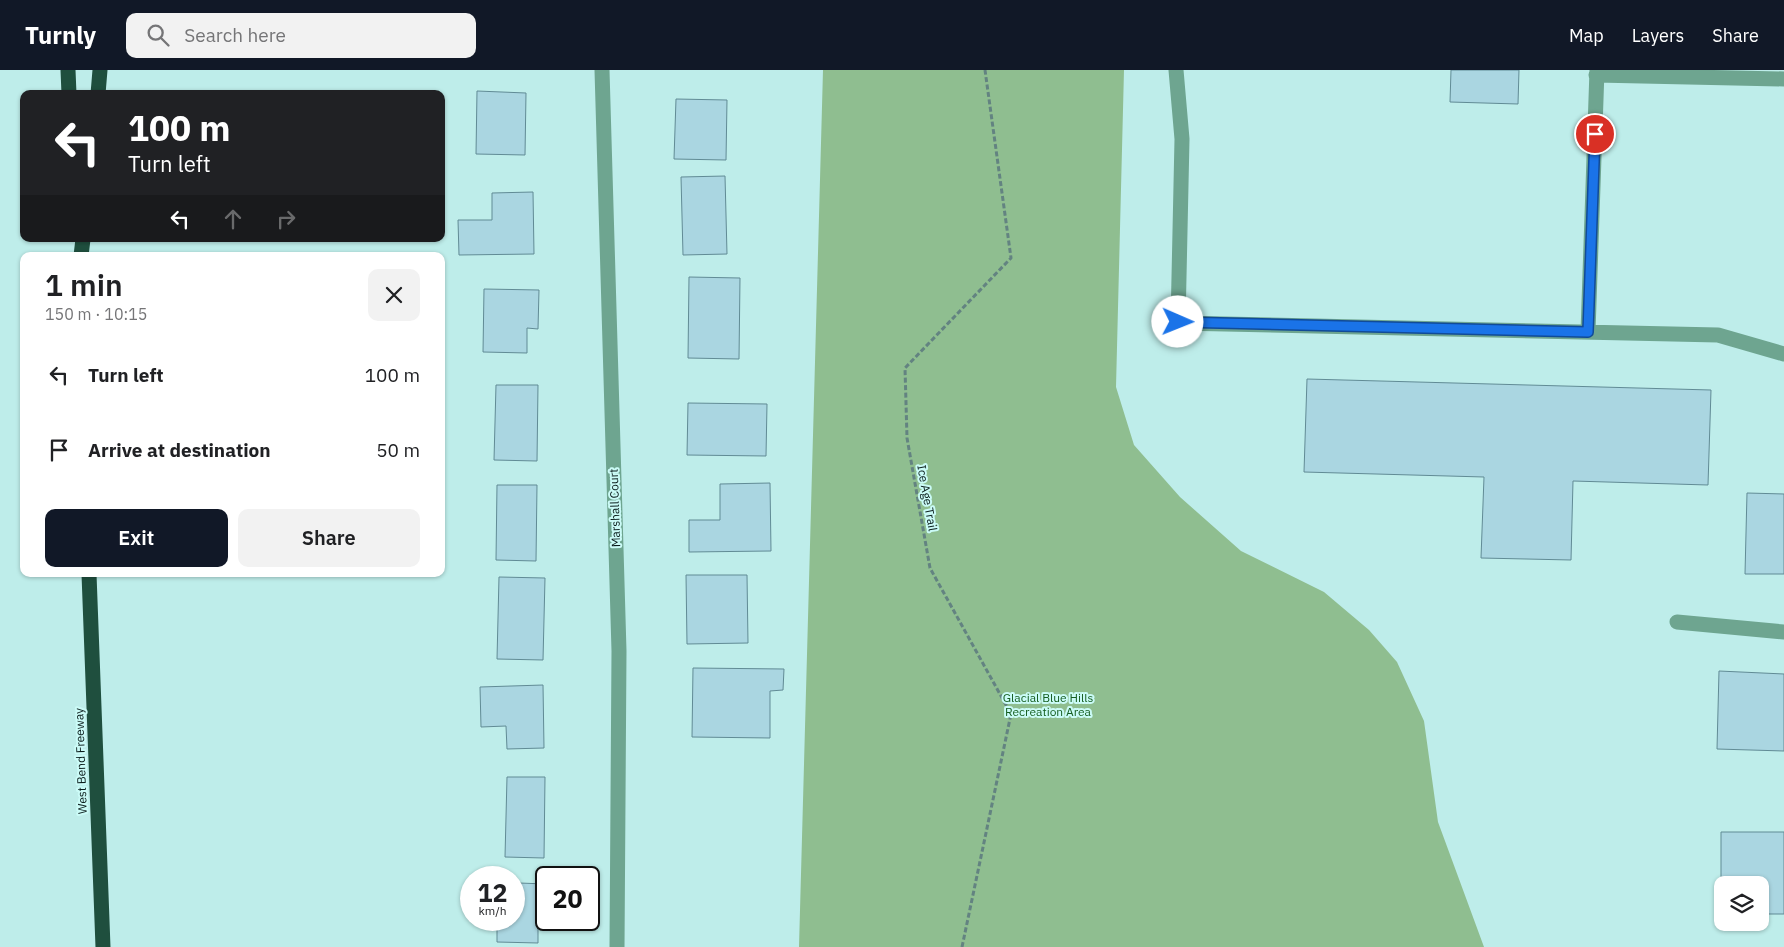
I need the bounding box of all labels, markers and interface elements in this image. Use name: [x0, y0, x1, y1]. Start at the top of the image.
search box: [126, 13, 476, 58]
text: Turnly: [25, 19, 96, 51]
icon: search: [144, 21, 172, 49]
text: Search here: [184, 23, 286, 47]
text: Map: [1569, 24, 1604, 47]
text: Layers: [1632, 24, 1684, 47]
text: Share: [1712, 24, 1759, 47]
text: 100 m: [128, 105, 231, 151]
icon: left: [45, 110, 110, 175]
pin: [1574, 113, 1616, 155]
icon: arrive: [1581, 120, 1609, 148]
text: Turn left: [128, 149, 211, 178]
icon: left: [166, 205, 194, 233]
icon: ahead: [219, 205, 247, 233]
icon: right: [272, 205, 300, 233]
text: 1 min: [45, 265, 123, 304]
button: close: [368, 269, 420, 321]
position arrow: [1151, 295, 1203, 347]
text: 150 m · 10:15: [45, 304, 147, 324]
icon: left: [45, 361, 73, 389]
text: Turn left: [88, 363, 164, 387]
text: 100 m: [365, 363, 420, 387]
icon: arrive: [45, 436, 73, 464]
text: Arrive at destination: [88, 438, 271, 462]
text: 50 m: [376, 438, 420, 462]
street label: Ice Age Trail: [914, 464, 941, 532]
street label: Marshall Court: [606, 468, 623, 548]
button: Exit: [45, 509, 228, 567]
button: Share: [238, 509, 420, 567]
park label: Glacial Blue Hills Recreation Area: [1003, 690, 1093, 719]
street label: West Bend Freeway: [71, 708, 90, 814]
speed limit sign: 20: [535, 866, 600, 931]
text: 12: [477, 876, 508, 909]
map controls: [1714, 876, 1769, 931]
button: layers: [1714, 876, 1769, 931]
text: km/h: [478, 903, 507, 918]

